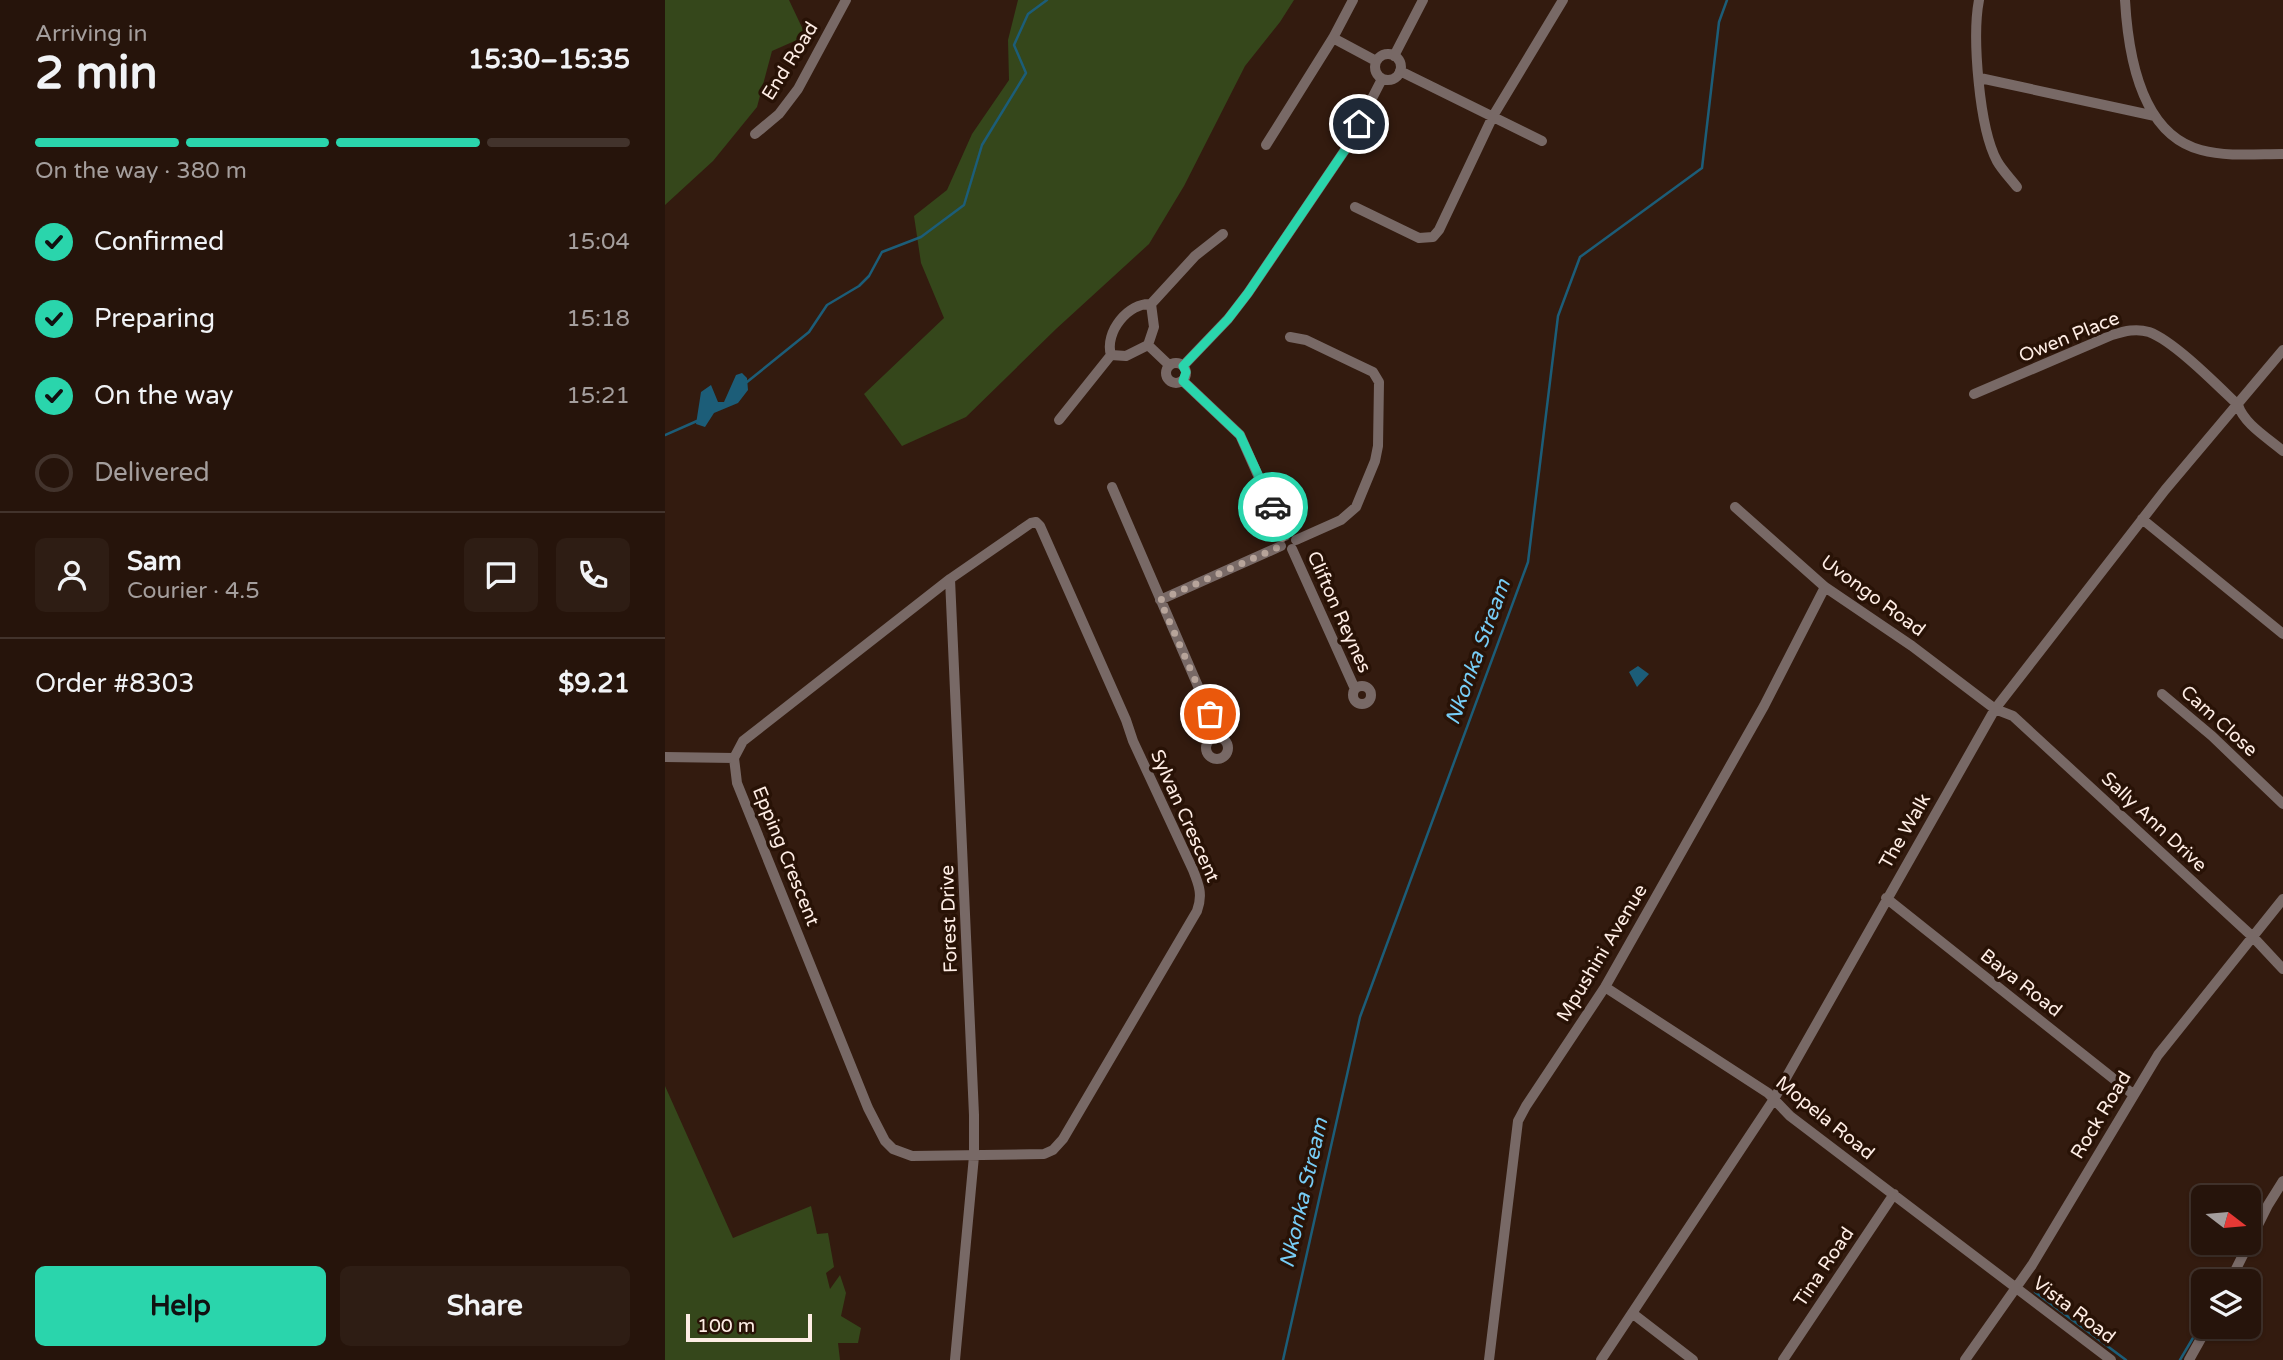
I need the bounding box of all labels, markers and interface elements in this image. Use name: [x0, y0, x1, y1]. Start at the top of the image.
street label: End Road: [757, 18, 823, 104]
text: Arriving in: [35, 20, 148, 48]
text: 15:30–15:35: [468, 44, 630, 75]
text: 2 min: [35, 46, 158, 101]
pin: [1329, 94, 1389, 154]
icon: home: [1340, 105, 1378, 143]
text: On the way · 380 m: [35, 157, 247, 185]
icon: check: [35, 223, 73, 261]
text: Confirmed: [94, 226, 224, 257]
text: 15:04: [566, 228, 630, 256]
icon: check: [35, 300, 73, 338]
text: Preparing: [94, 303, 215, 334]
text: 15:18: [566, 305, 630, 333]
street label: Owen Place: [2016, 307, 2122, 367]
icon: check: [35, 377, 73, 415]
text: On the way: [94, 380, 234, 411]
text: 15:21: [566, 382, 630, 410]
text: Delivered: [94, 457, 210, 488]
courier: [1238, 472, 1308, 542]
icon: car: [1254, 488, 1292, 526]
button: person: [35, 538, 109, 612]
button: chat: [464, 538, 538, 612]
button: phone: [556, 538, 630, 612]
text: Sam: [127, 546, 182, 577]
street label: Clifton Reynes: [1302, 548, 1376, 676]
street label: Uvongo Road: [1817, 551, 1929, 641]
water label: Nkonka Stream: [1440, 575, 1516, 728]
text: Courier · 4.5: [127, 577, 260, 605]
text: Order #8303: [35, 668, 195, 699]
text: $9.21: [558, 668, 630, 699]
street label: Cam Close: [2176, 681, 2262, 761]
pin: [1180, 684, 1240, 744]
icon: bag: [1191, 695, 1229, 733]
street label: Sylvan Crescent: [1146, 746, 1224, 886]
street label: Sally Ann Drive: [2097, 768, 2211, 876]
street label: Epping Crescent: [748, 783, 824, 929]
street label: The Walk: [1875, 790, 1935, 872]
street label: Forest Drive: [936, 865, 962, 973]
street label: Mpushini Avenue: [1552, 880, 1652, 1026]
street label: Baya Road: [1976, 944, 2066, 1022]
street label: Rock Road: [2066, 1067, 2136, 1163]
street label: Mopela Road: [1771, 1072, 1879, 1164]
water label: Nkonka Stream: [1275, 1115, 1334, 1270]
north arrow: [2191, 1185, 2261, 1255]
map controls: [2191, 1185, 2261, 1339]
street label: Tina Road: [1789, 1223, 1859, 1311]
button: Help: [35, 1266, 326, 1346]
button: Share: [340, 1266, 630, 1346]
button: layers: [2191, 1269, 2261, 1339]
street label: Vista Road: [2028, 1272, 2120, 1348]
scale bar: [686, 1311, 812, 1343]
text: 100 m: [697, 1315, 755, 1337]

